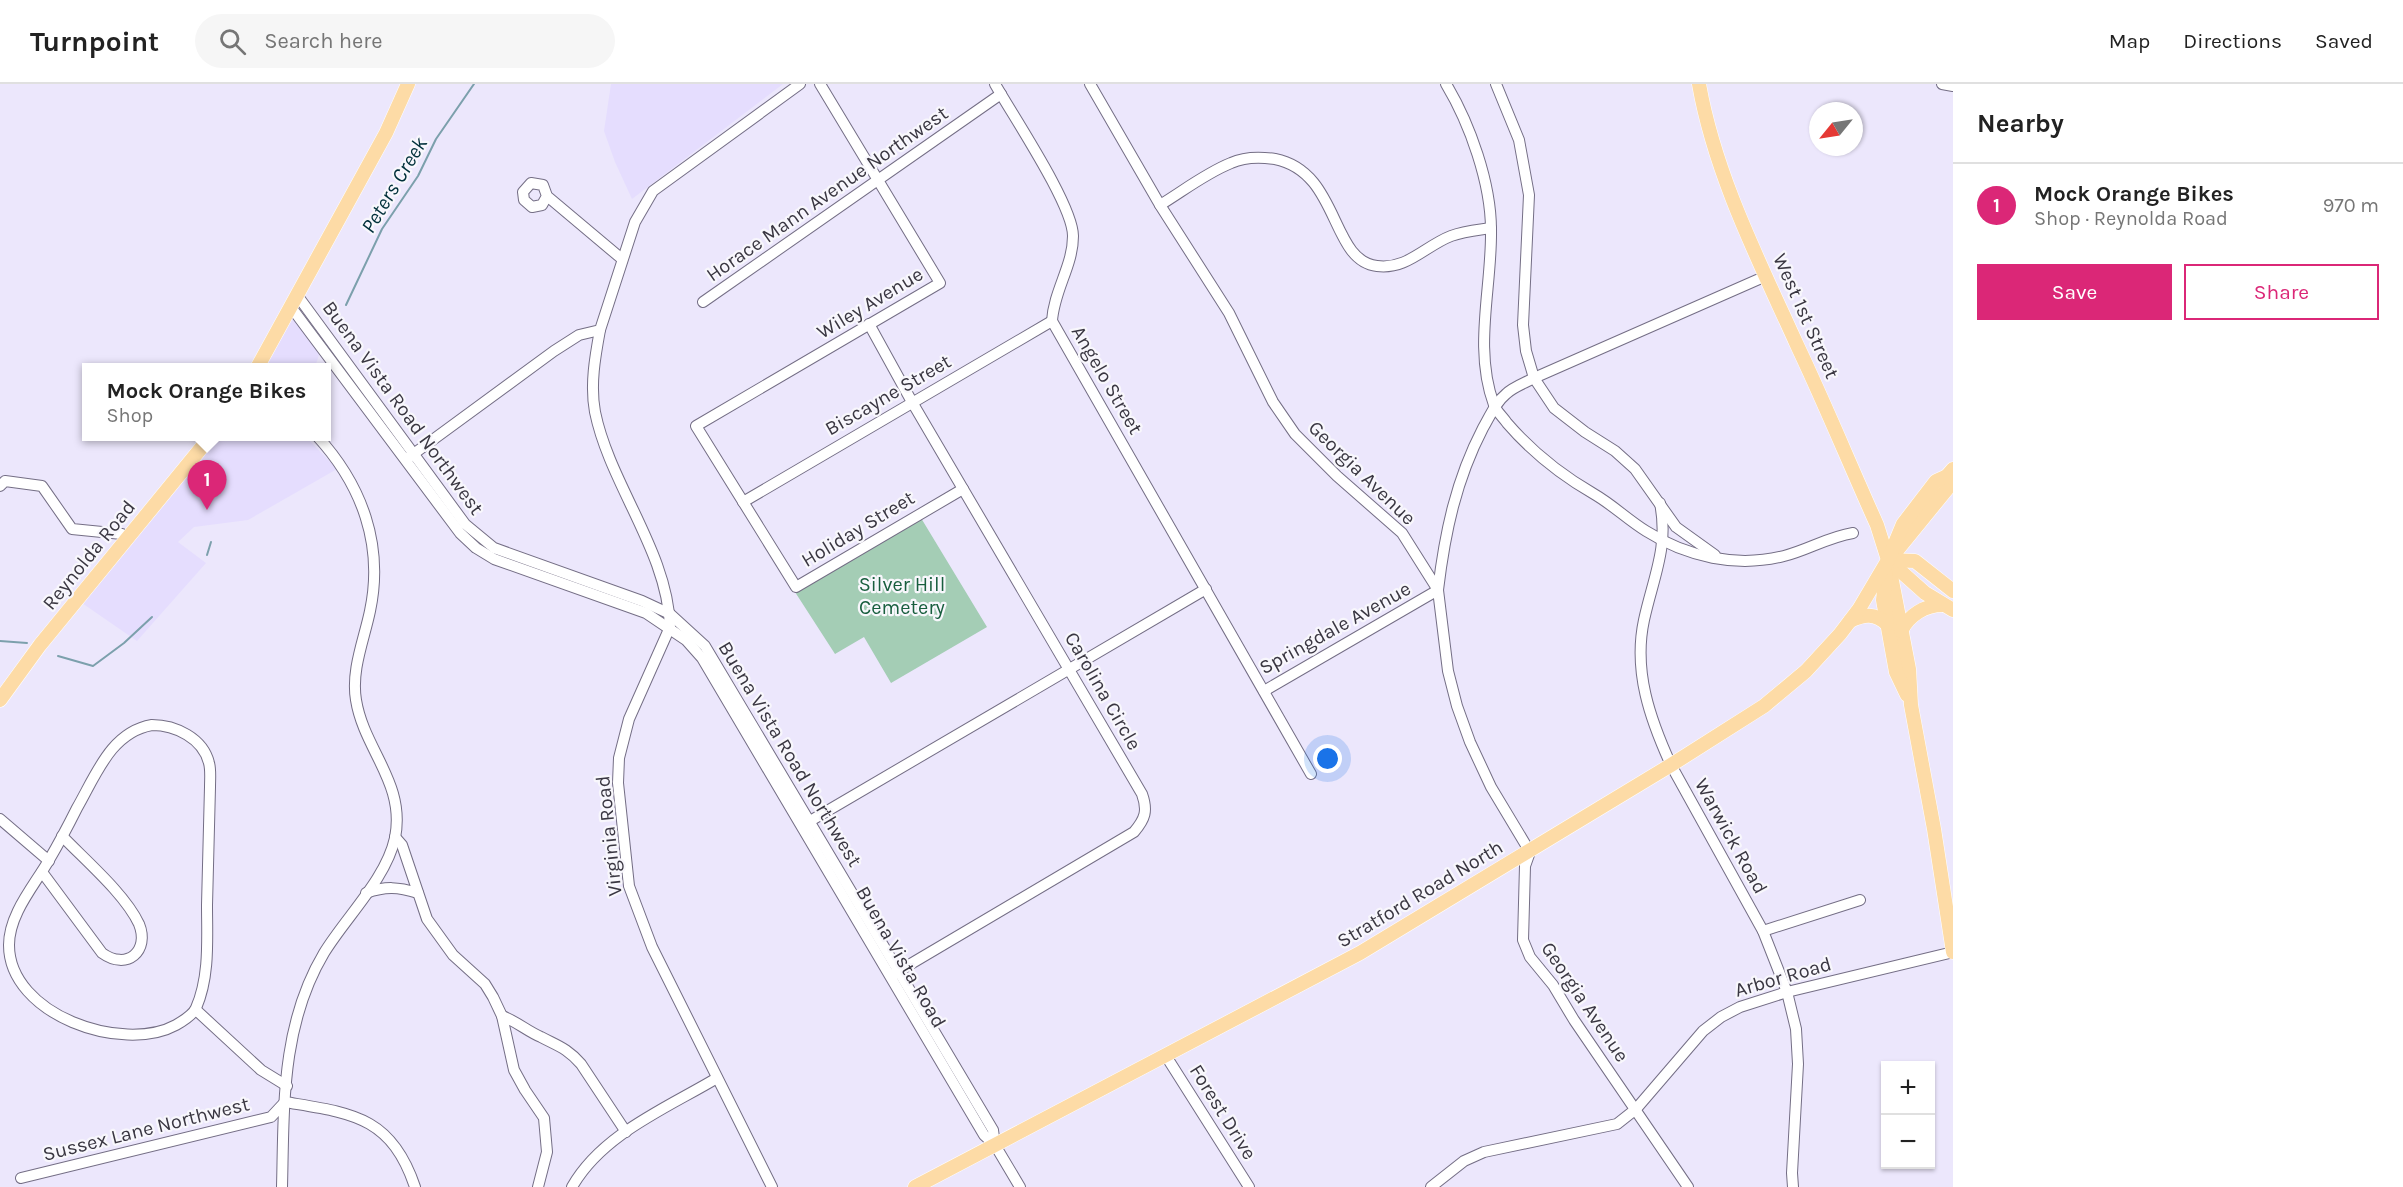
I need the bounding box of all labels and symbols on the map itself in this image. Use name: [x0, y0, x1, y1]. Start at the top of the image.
street label: Horace Mann Avenue Northwest: [702, 101, 953, 286]
north arrow: [1809, 102, 1863, 156]
water label: Peters Creek: [356, 132, 432, 237]
street label: West 1st Street: [1768, 250, 1844, 383]
street label: Wiley Avenue: [813, 262, 927, 344]
street label: Buena Vista Road Northwest: [318, 297, 489, 520]
street label: Angelo Street: [1067, 322, 1148, 439]
street label: Biscayne Street: [821, 349, 955, 440]
street label: Georgia Avenue: [1304, 416, 1420, 530]
pin: 1: [188, 460, 226, 510]
street label: Holiday Street: [797, 486, 919, 572]
street label: Reynolda Road: [38, 496, 140, 614]
park label: Silver Hill Cemetery: [859, 573, 945, 619]
street label: Springdale Avenue: [1255, 577, 1415, 679]
street label: Carolina Circle: [1060, 628, 1146, 754]
street label: Buena Vista Road Northwest: [714, 637, 867, 871]
your location: [1313, 744, 1342, 773]
street label: Warwick Road: [1690, 774, 1772, 898]
street label: Virginia Road: [591, 775, 627, 897]
street label: Stratford Road North: [1333, 835, 1507, 953]
street label: Buena Vista Road: [851, 882, 951, 1032]
street label: Georgia Avenue: [1536, 938, 1634, 1066]
street label: Arbor Road: [1732, 952, 1834, 1002]
street label: Forest Drive: [1185, 1060, 1261, 1164]
street label: Sussex Lane Northwest: [40, 1092, 252, 1166]

